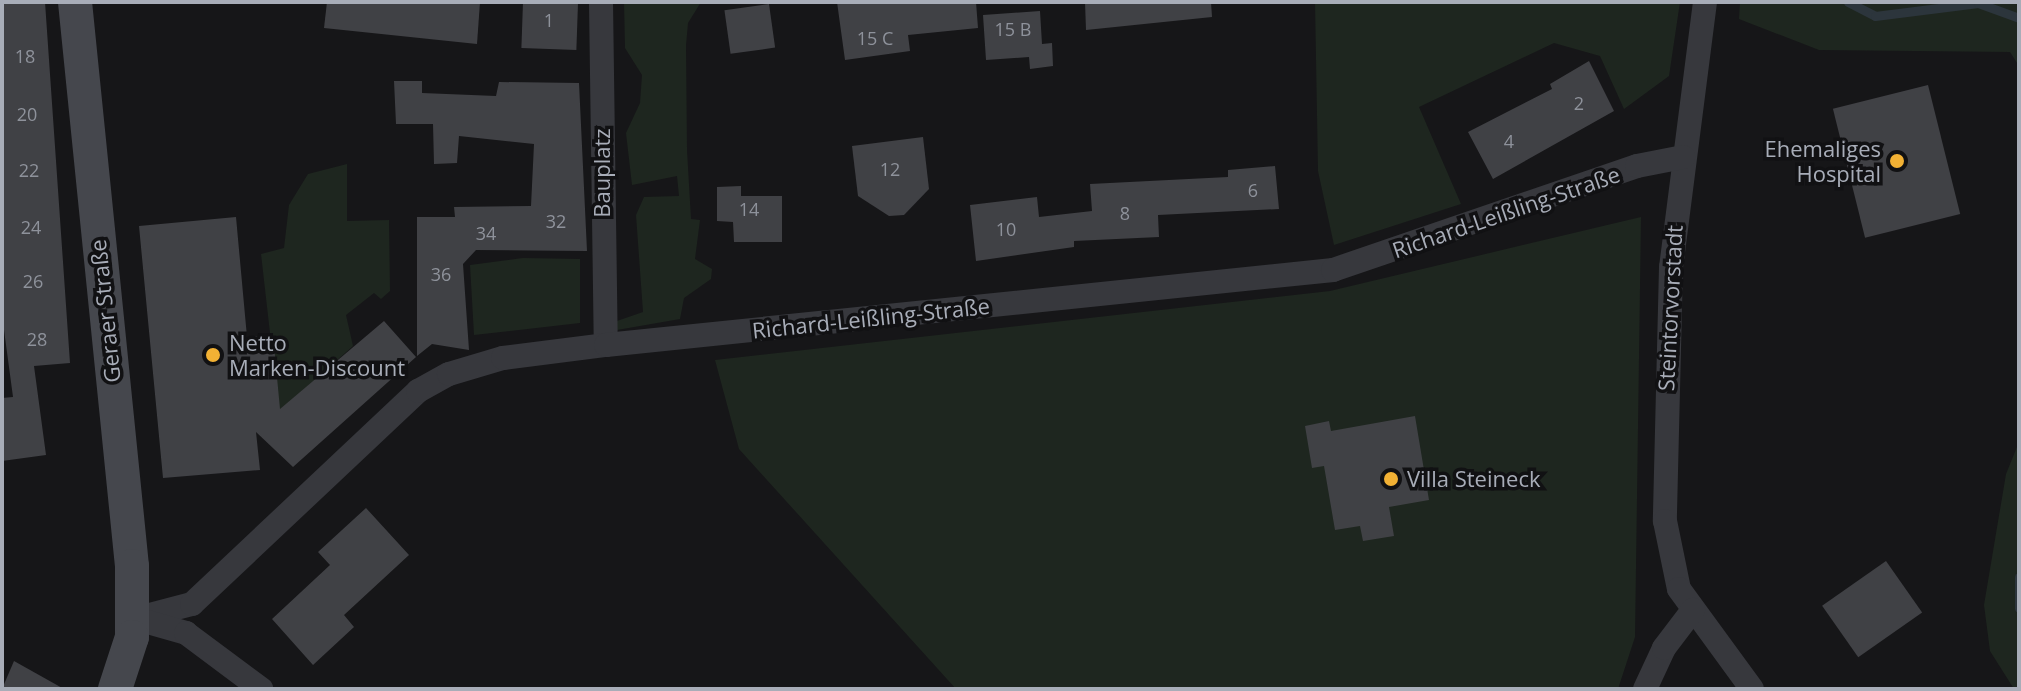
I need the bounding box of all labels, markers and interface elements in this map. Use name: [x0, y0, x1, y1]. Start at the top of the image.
house number: 1: [544, 9, 554, 31]
house number: 15 B: [995, 18, 1031, 40]
house number: 15 C: [857, 27, 893, 49]
house number: 18: [15, 45, 35, 67]
house number: 2: [1574, 92, 1584, 114]
house number: 20: [17, 103, 37, 125]
street label: Bauplatz: [589, 128, 615, 218]
house number: 4: [1504, 130, 1514, 152]
place label: Ehemaliges Hospital: [1764, 135, 1881, 186]
marker: Ehemaliges Hospital: [1888, 152, 1906, 170]
house number: 12: [880, 158, 900, 180]
house number: 22: [19, 159, 39, 181]
street label: Richard-Leißling-Straße: [1389, 161, 1623, 263]
house number: 6: [1248, 179, 1258, 201]
house number: 14: [739, 198, 759, 220]
house number: 8: [1120, 202, 1130, 224]
house number: 32: [546, 210, 566, 232]
house number: 24: [21, 216, 41, 238]
house number: 10: [996, 218, 1016, 240]
house number: 34: [476, 222, 496, 244]
street label: Steintorvorstadt: [1652, 224, 1688, 392]
street label: Geraer Straße: [84, 238, 126, 384]
house number: 36: [431, 263, 451, 285]
house number: 26: [23, 270, 43, 292]
street label: Richard-Leißling-Straße: [751, 292, 991, 344]
house number: 28: [27, 328, 47, 350]
place label: Netto Marken-Discount: [229, 329, 405, 380]
marker: Netto Marken-Discount: [204, 346, 222, 364]
place label: Villa Steineck: [1407, 466, 1540, 492]
marker: Villa Steineck: [1382, 470, 1400, 488]

